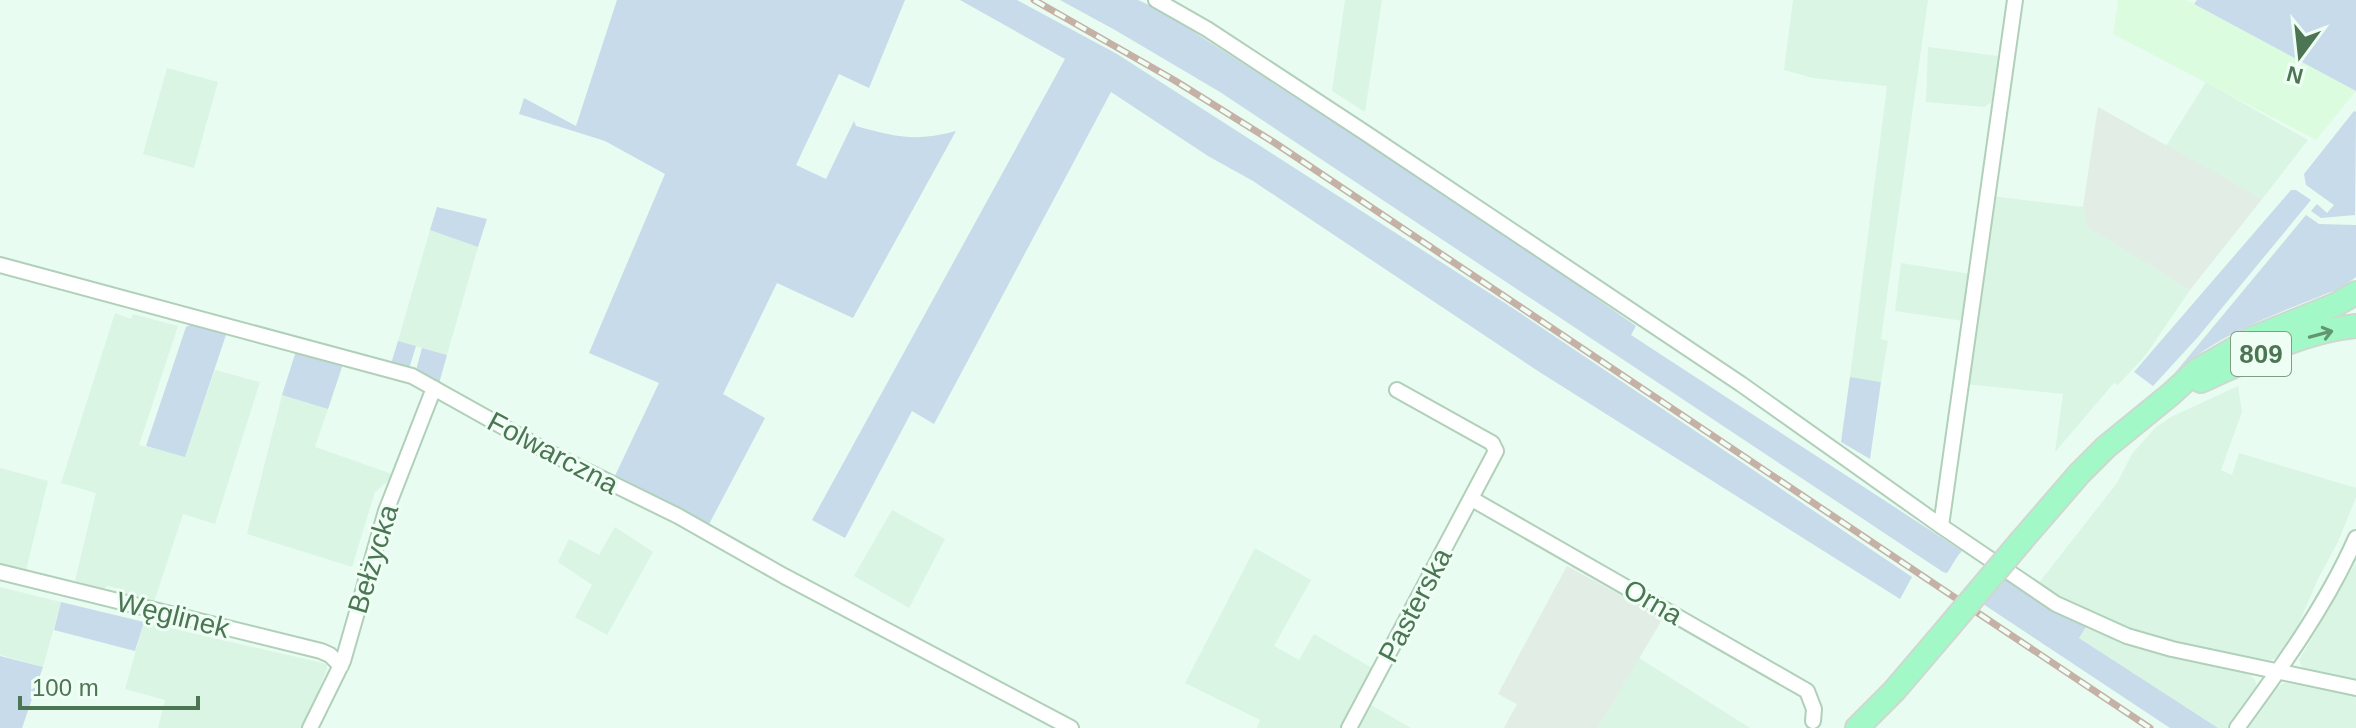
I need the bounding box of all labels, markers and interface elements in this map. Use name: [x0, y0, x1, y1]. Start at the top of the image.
north arrow: [2260, 16, 2340, 96]
text: N: [2284, 61, 2306, 89]
one-way arrow: [2307, 325, 2333, 340]
road number: 809: [2231, 332, 2291, 376]
street label: Folwarczna: [483, 406, 624, 500]
street label: Bełżycka: [342, 500, 404, 617]
street label: Pasterska: [1372, 542, 1458, 667]
street label: Orna: [1618, 573, 1688, 631]
street label: Węglinek: [113, 586, 234, 644]
scale bar: [20, 660, 198, 710]
text: 100 m: [32, 674, 99, 701]

